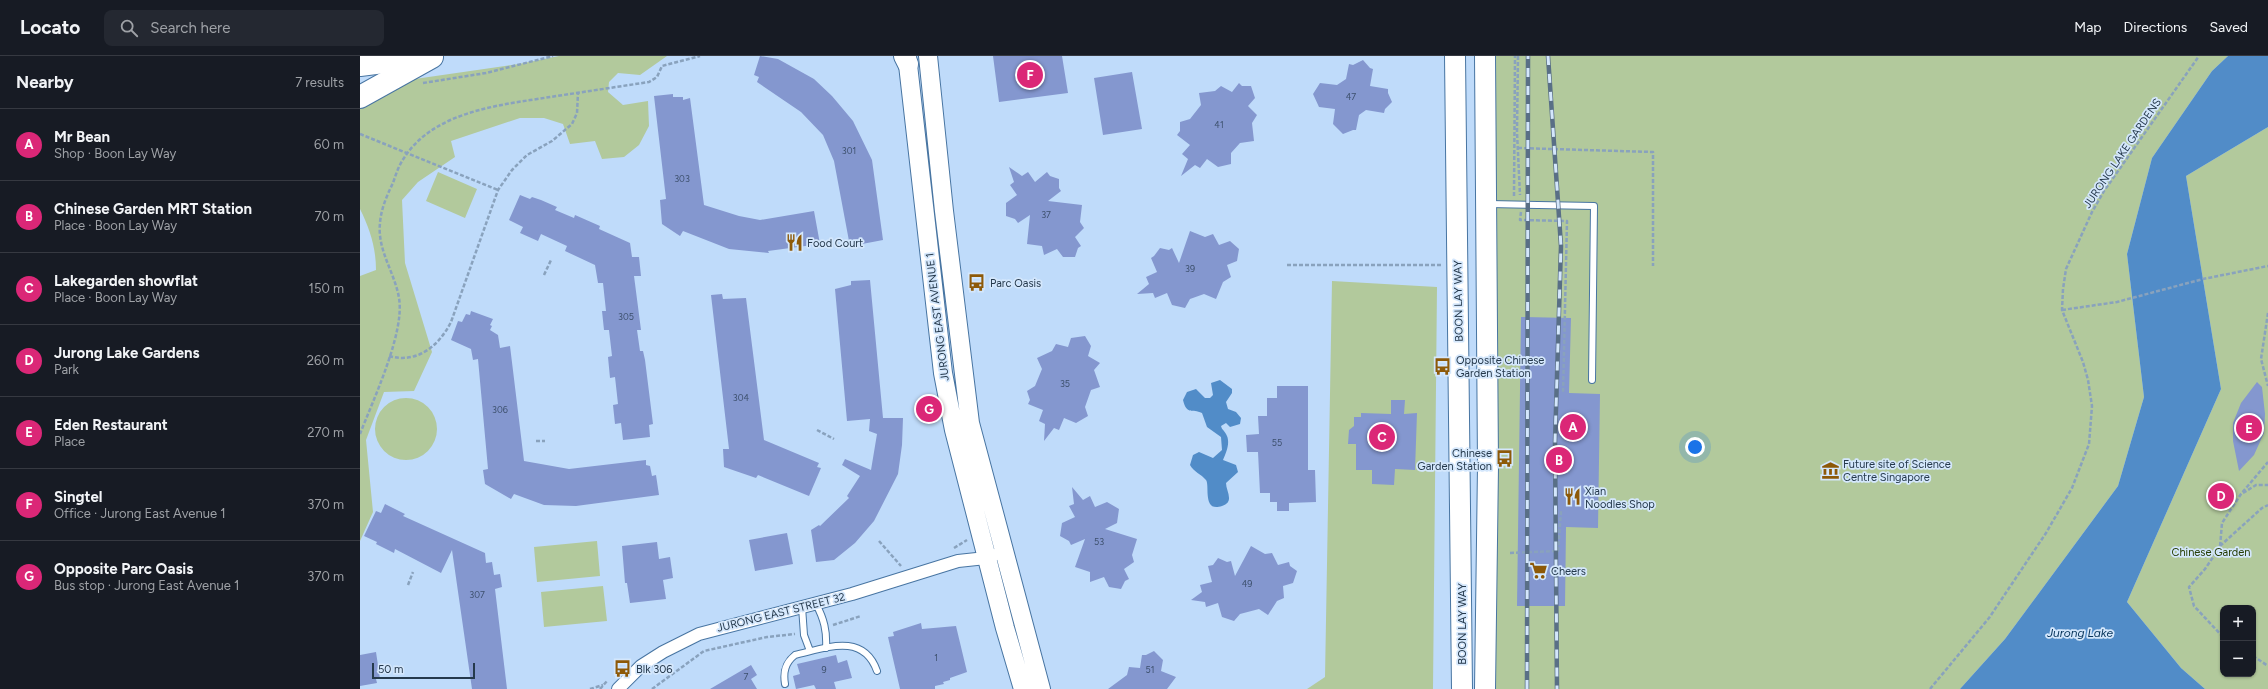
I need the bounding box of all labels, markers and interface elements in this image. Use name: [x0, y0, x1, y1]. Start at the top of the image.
search box: [104, 10, 384, 46]
text: Locato: [20, 16, 80, 39]
icon: search: [118, 17, 140, 39]
text: Search here: [150, 19, 230, 37]
text: Map: [2074, 19, 2102, 36]
text: Directions: [2124, 19, 2187, 36]
text: Saved: [2209, 19, 2248, 36]
pin: F: [1017, 60, 1043, 90]
text: Nearby: [16, 72, 74, 92]
text: 7 results: [295, 75, 344, 90]
house number: 47: [1346, 91, 1356, 102]
street label: JURONG LAKE GARDENS: [2081, 96, 2164, 211]
house number: 41: [1214, 119, 1224, 130]
text: Mr Bean: [54, 128, 110, 146]
text: A: [24, 137, 34, 152]
text: 60 m: [314, 137, 344, 152]
house number: 301: [842, 145, 856, 156]
text: Shop · Boon Lay Way: [54, 146, 176, 161]
house number: 303: [674, 173, 690, 184]
text: Chinese Garden MRT Station: [54, 200, 252, 218]
text: B: [25, 209, 33, 224]
text: 70 m: [314, 209, 344, 224]
house number: 37: [1041, 209, 1051, 220]
text: Place · Boon Lay Way: [54, 218, 177, 233]
restaurant icon: Food Court: [784, 233, 804, 253]
place label: Food Court: [807, 237, 863, 250]
street label: JURONG EAST AVENUE 1: [923, 252, 952, 382]
street label: BOON LAY WAY: [1451, 260, 1466, 342]
house number: 39: [1185, 263, 1195, 274]
text: Lakegarden showflat: [54, 272, 198, 290]
bus stop icon: Parc Oasis: [967, 273, 987, 293]
place label: Parc Oasis: [990, 277, 1041, 290]
text: C: [24, 281, 34, 296]
text: 150 m: [309, 281, 344, 296]
text: Place · Boon Lay Way: [54, 290, 177, 305]
house number: 305: [618, 311, 634, 322]
text: Jurong Lake Gardens: [54, 344, 200, 362]
text: D: [24, 353, 34, 368]
text: 260 m: [307, 353, 344, 368]
place label: Opposite Chinese Garden Station: [1456, 354, 1544, 380]
bus stop icon: Opposite Chinese Garden Station: [1433, 356, 1453, 376]
text: Park: [54, 362, 79, 377]
house number: 35: [1060, 378, 1070, 389]
house number: 304: [733, 392, 750, 403]
pin: G: [916, 394, 942, 424]
house number: 306: [492, 404, 508, 415]
pin: A: [1560, 412, 1586, 442]
pin: E: [2236, 413, 2262, 443]
text: Eden Restaurant: [54, 416, 168, 434]
pin: C: [1369, 422, 1395, 452]
text: E: [25, 425, 33, 440]
text: 270 m: [307, 425, 344, 440]
text: Place: [54, 434, 85, 449]
house number: 55: [1272, 437, 1282, 448]
your location: [1685, 437, 1705, 457]
pin: B: [1546, 445, 1572, 475]
place label: Chinese Garden Station: [1417, 447, 1492, 473]
bus stop icon: Chinese Garden Station: [1495, 449, 1515, 469]
place label: Future site of Science Centre Singapore: [1843, 458, 1951, 484]
museum icon: Future site of Science Centre Singapore: [1820, 460, 1840, 480]
pin: D: [2208, 481, 2234, 511]
place label: Xian Noodles Shop: [1585, 485, 1655, 511]
restaurant icon: Xian Noodles Shop: [1562, 487, 1582, 507]
text: Singtel: [54, 488, 102, 506]
text: F: [25, 497, 33, 512]
text: 370 m: [307, 497, 344, 512]
text: Office · Jurong East Avenue 1: [54, 506, 226, 521]
house number: 53: [1094, 536, 1104, 547]
park label: Chinese Garden: [2172, 546, 2250, 559]
text: Opposite Parc Oasis: [54, 560, 193, 578]
supermarket icon: Cheers: [1528, 561, 1548, 581]
place label: Cheers: [1551, 565, 1586, 578]
text: G: [24, 569, 34, 584]
text: 370 m: [307, 569, 344, 584]
text: Bus stop · Jurong East Avenue 1: [54, 578, 239, 593]
house number: 49: [1242, 578, 1252, 589]
street label: BOON LAY WAY: [1456, 583, 1469, 665]
house number: 307: [469, 589, 485, 600]
street label: JURONG EAST STREET 32: [716, 590, 847, 635]
map controls: [2220, 605, 2256, 677]
button: +: [2220, 605, 2256, 641]
water label: Jurong Lake: [2046, 626, 2114, 640]
button: −: [2220, 641, 2256, 677]
house number: 1: [934, 652, 938, 663]
bus stop icon: Blk 306: [613, 659, 633, 679]
scale bar: [372, 661, 475, 680]
text: 50 m: [378, 663, 403, 676]
place label: Blk 306: [636, 663, 672, 676]
house number: 9: [821, 664, 827, 675]
house number: 51: [1146, 664, 1154, 675]
house number: 7: [744, 671, 749, 682]

